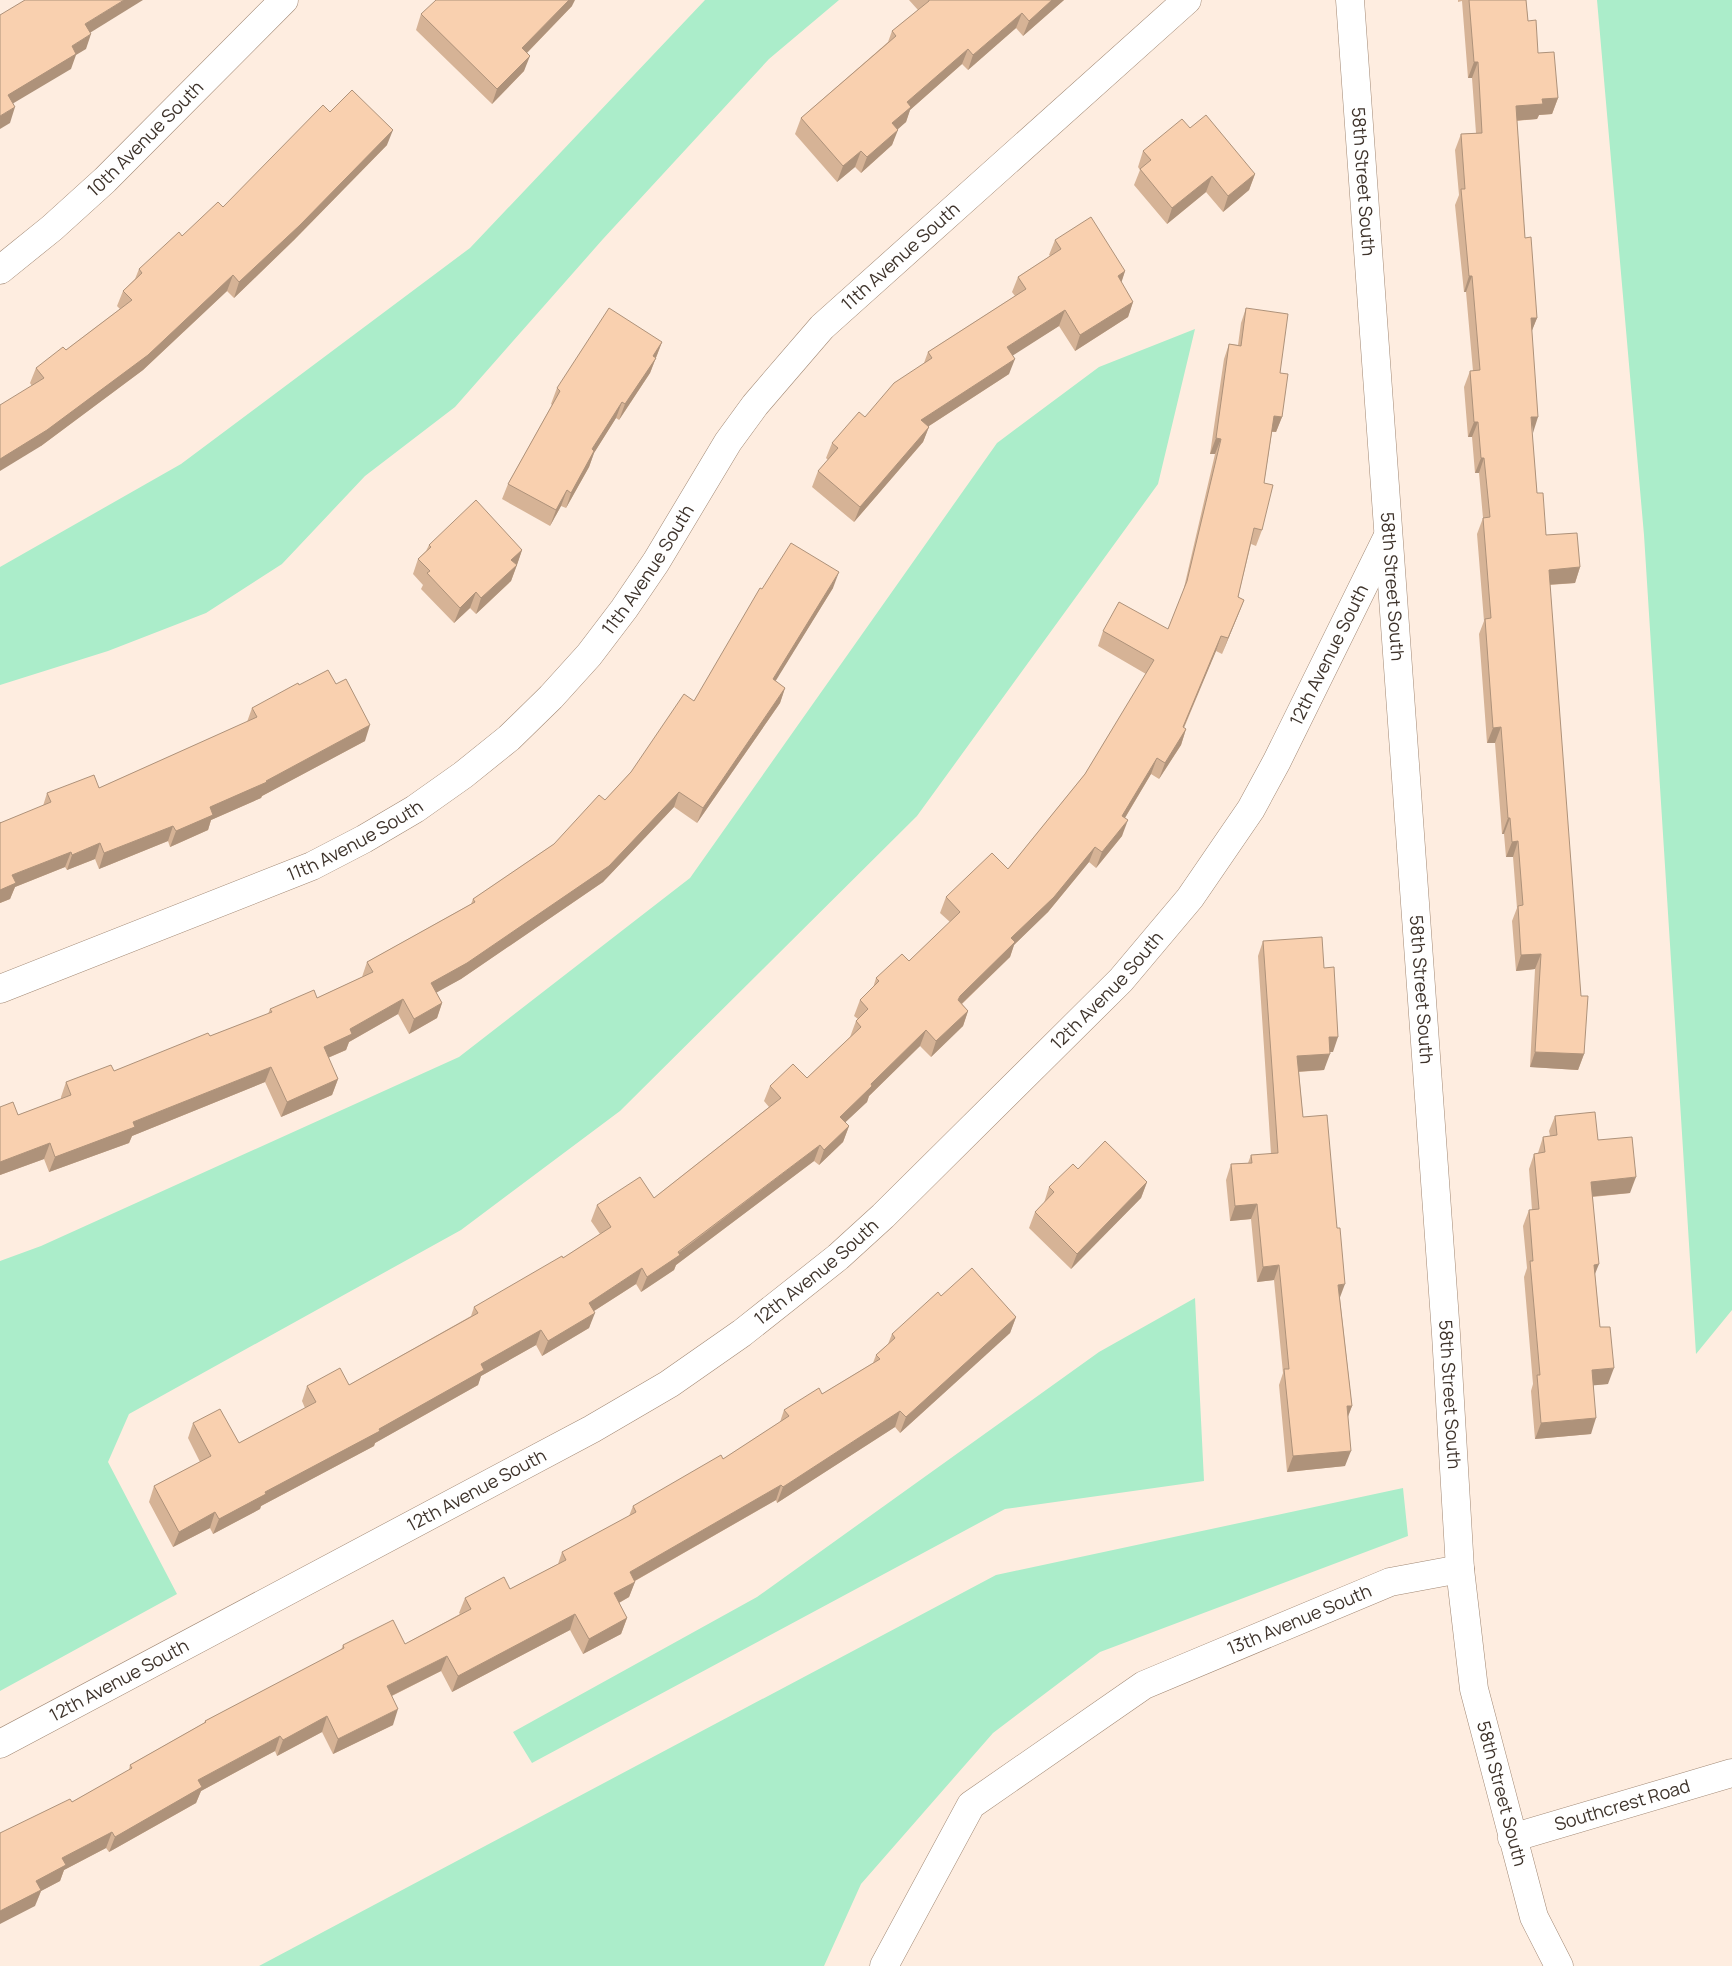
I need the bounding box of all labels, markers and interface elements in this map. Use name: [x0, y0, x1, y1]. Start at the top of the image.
street label: 10th Avenue South: [81, 75, 208, 202]
street label: 58th Street South: [1347, 106, 1381, 257]
street label: 11th Avenue South: [836, 196, 964, 315]
street label: 11th Avenue South: [596, 500, 699, 639]
street label: 58th Street South: [1376, 511, 1411, 662]
street label: 12th Avenue South: [1283, 580, 1373, 729]
street label: 11th Avenue South: [283, 794, 427, 886]
street label: 58th Street South: [1405, 914, 1440, 1065]
street label: 12th Avenue South: [1045, 926, 1168, 1054]
street label: 12th Avenue South: [749, 1213, 883, 1330]
street label: 58th Street South: [1434, 1319, 1467, 1470]
street label: 12th Avenue South: [402, 1443, 550, 1536]
street label: 13th Avenue South: [1223, 1578, 1375, 1660]
street label: 12th Avenue South: [45, 1633, 193, 1727]
street label: 58th Street South: [1472, 1718, 1533, 1869]
street label: Southcrest Road: [1551, 1773, 1693, 1836]

